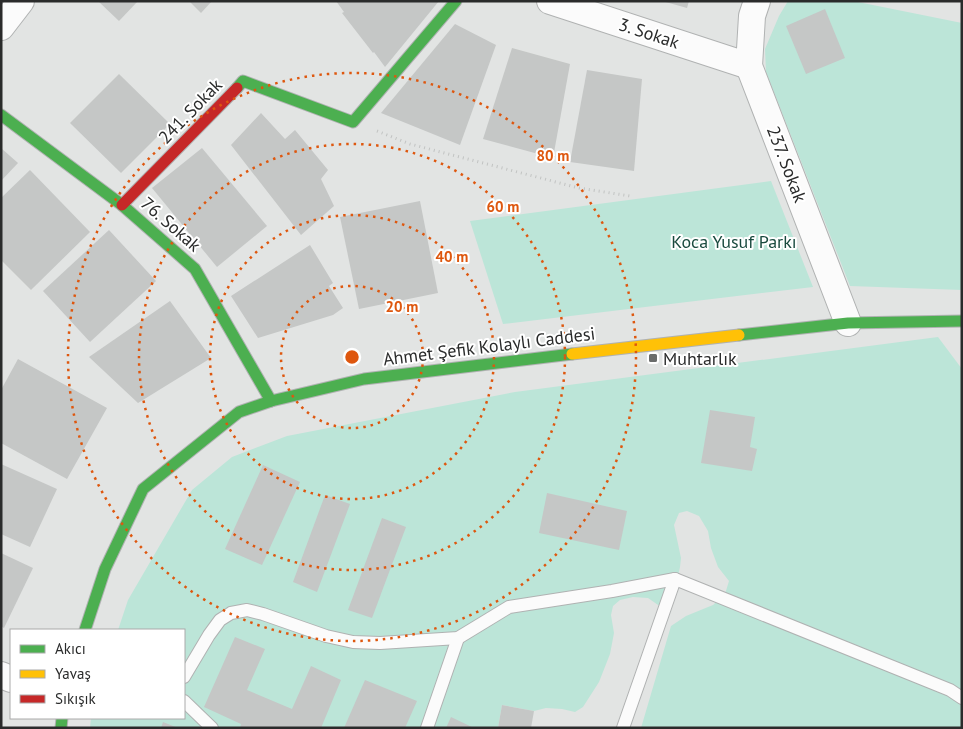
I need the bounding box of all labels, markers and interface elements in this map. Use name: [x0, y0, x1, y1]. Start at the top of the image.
street label: 3. Sokak: [616, 12, 683, 54]
street label: 241. Sokak: [153, 73, 227, 149]
street label: 237. Sokak: [762, 122, 812, 206]
text: 80 m: [537, 146, 569, 165]
street label: 76. Sokak: [136, 192, 206, 257]
text: 60 m: [487, 197, 519, 216]
park label: Koca Yusuf Parkı: [671, 230, 797, 253]
text: 40 m: [436, 247, 468, 266]
text: 20 m: [386, 297, 418, 316]
street label: Ahmet Şefik Kolaylı Caddesi: [382, 322, 596, 370]
place label: Muhtarlık: [663, 347, 737, 370]
centre of rings: [343, 348, 361, 366]
marker: Muhtarlık: [647, 352, 659, 364]
legend: [10, 629, 185, 719]
text: Akıcı: [55, 639, 86, 658]
text: Yavaş: [55, 664, 91, 683]
text: Sıkışık: [55, 689, 97, 708]

